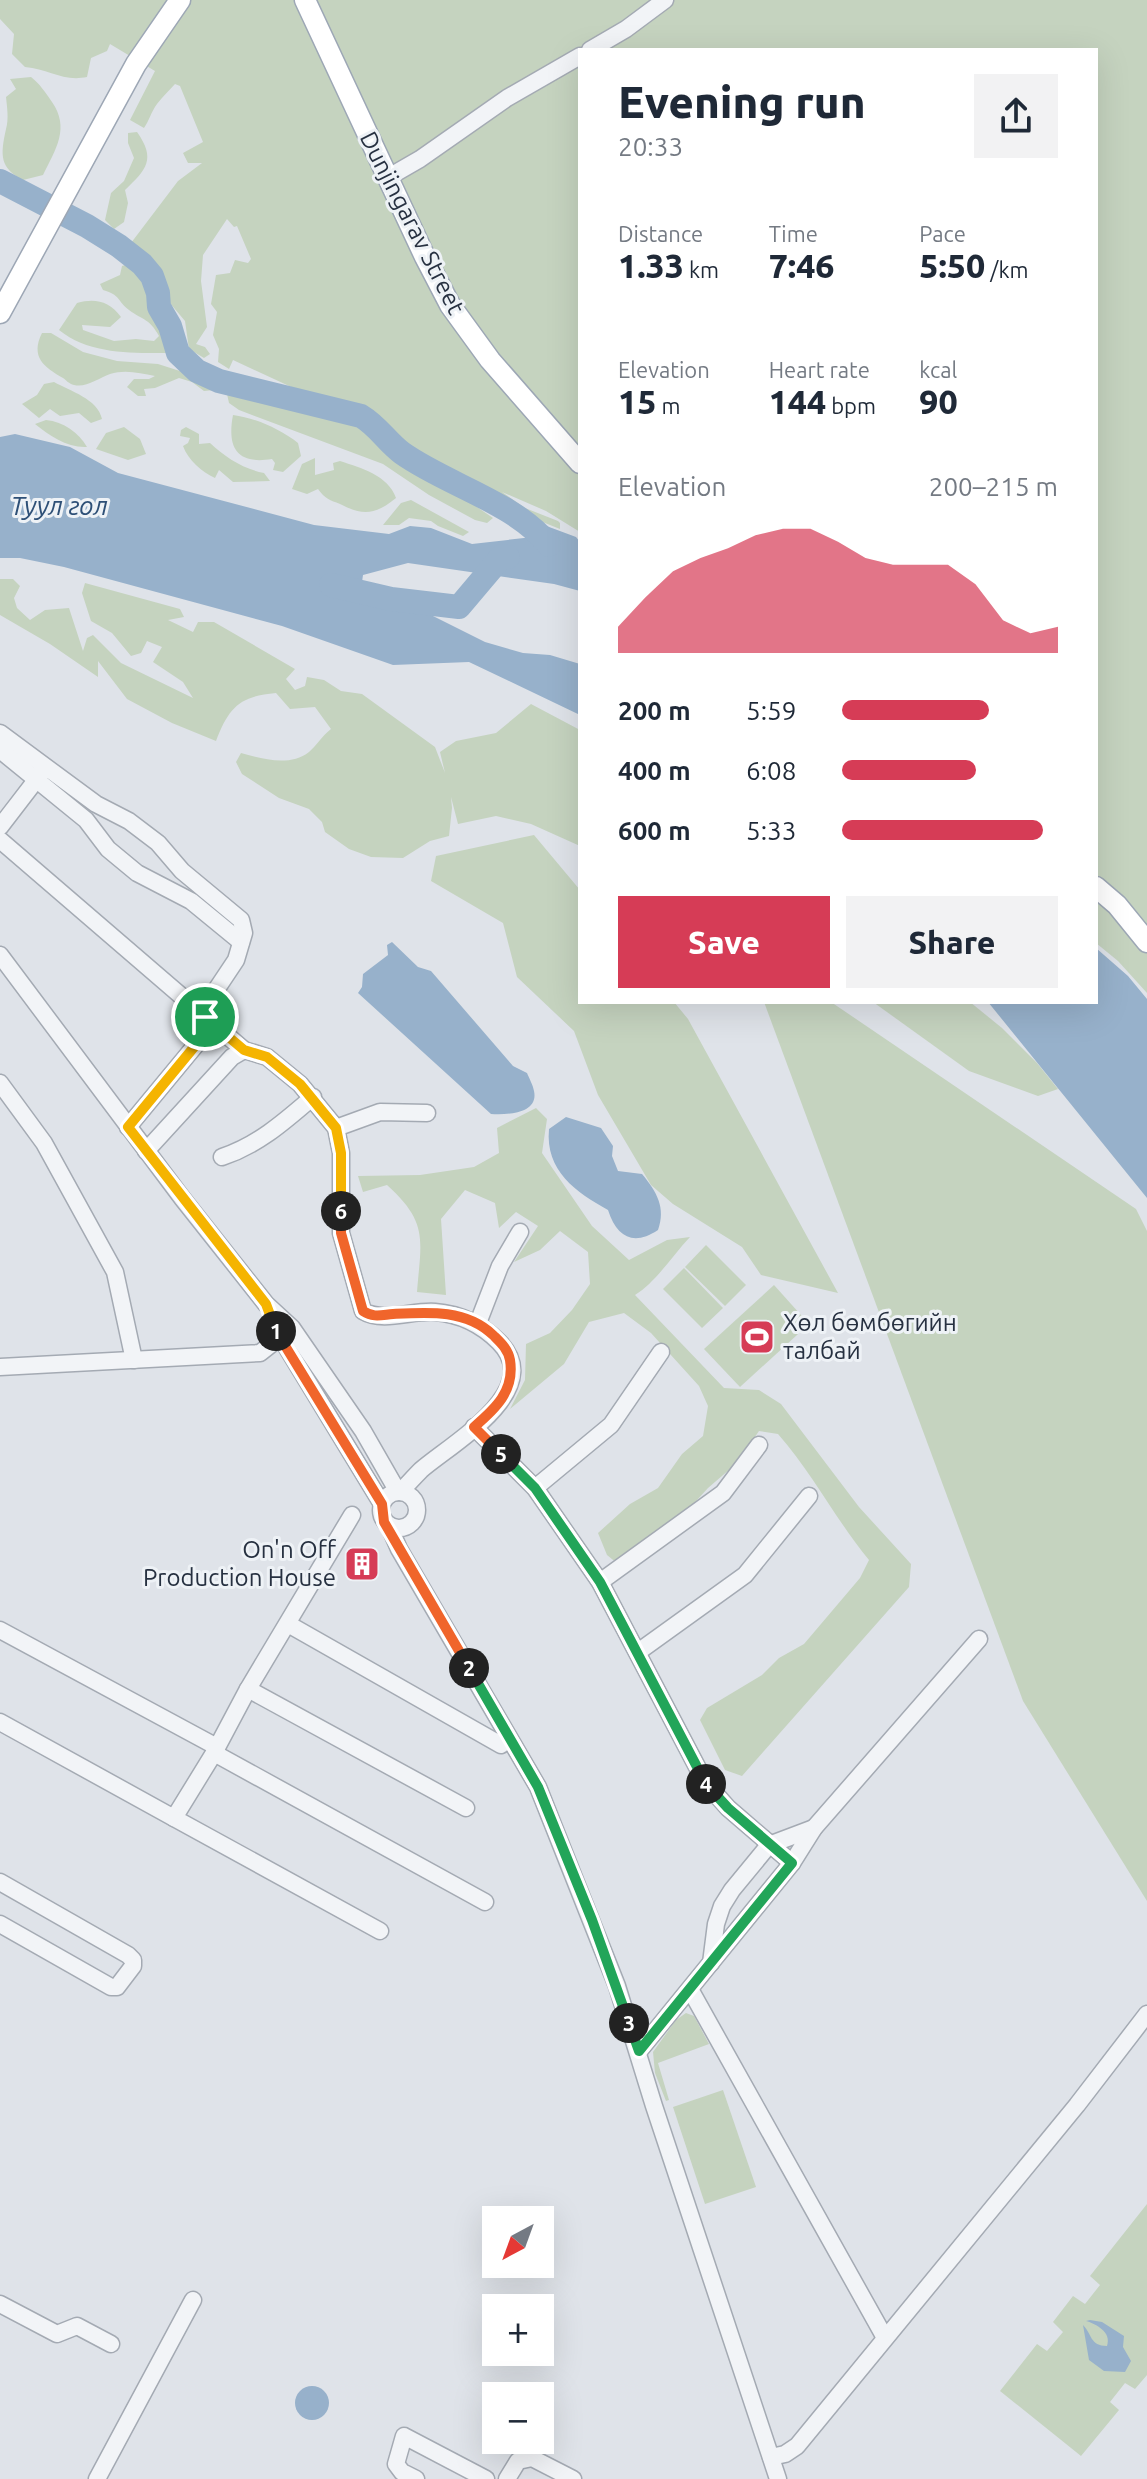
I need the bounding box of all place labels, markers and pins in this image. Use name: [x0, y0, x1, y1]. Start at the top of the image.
pin: [171, 983, 239, 1051]
pin: 6: [321, 1191, 361, 1231]
place label: Хөл бөмбөгийн талбай: [783, 1309, 957, 1364]
pin: 1: [256, 1311, 296, 1351]
sports icon: Хөл бөмбөгийн талбай: [738, 1318, 776, 1356]
pin: 5: [481, 1434, 521, 1474]
place label: On'n Off Production House: [143, 1536, 337, 1591]
building icon: On'n Off Production House: [343, 1545, 381, 1583]
pin: 2: [449, 1648, 489, 1688]
pin: 4: [686, 1764, 726, 1804]
pin: 3: [609, 2003, 649, 2043]

